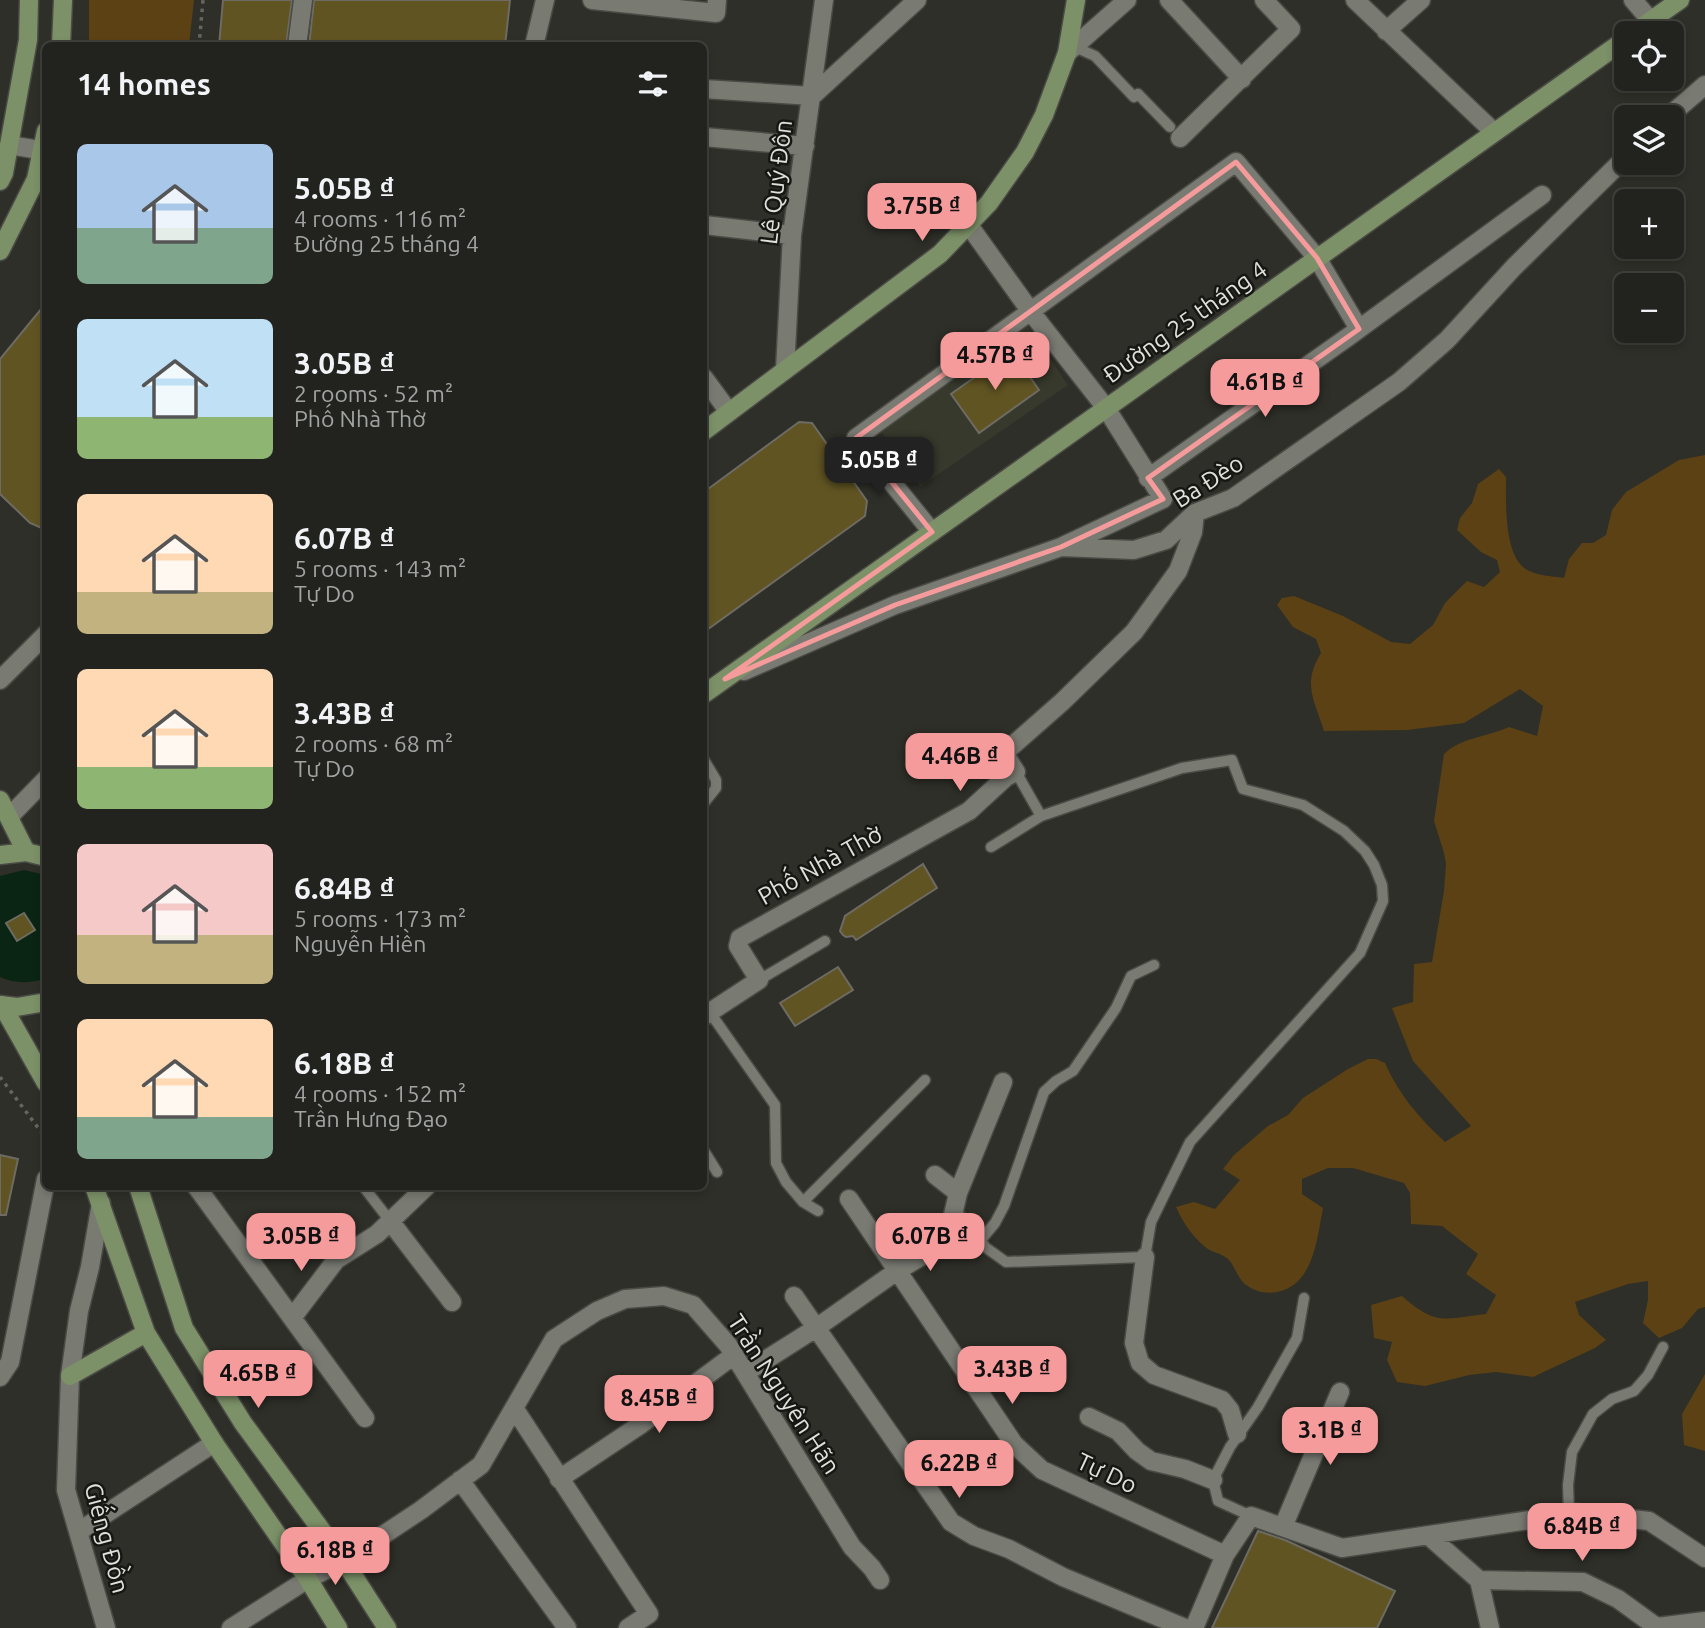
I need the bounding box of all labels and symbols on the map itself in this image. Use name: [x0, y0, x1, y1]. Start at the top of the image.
street label: Lê Quý Đôn: [755, 118, 797, 246]
pin: 3.75B ₫: [857, 184, 987, 243]
street label: Đường 25 tháng 4: [1098, 256, 1272, 388]
pin: 4.57B ₫: [930, 332, 1060, 392]
pin: 4.61B ₫: [1200, 360, 1330, 419]
pin: 5.05B ₫: [814, 438, 944, 497]
street label: Ba Đèo: [1168, 449, 1248, 513]
pin: 4.46B ₫: [895, 734, 1025, 793]
street label: Phố Nhà Thờ: [751, 816, 887, 910]
pin: 3.05B ₫: [236, 1214, 366, 1273]
pin: 6.07B ₫: [865, 1214, 995, 1273]
street label: Trần Nguyên Hãn: [722, 1307, 849, 1479]
pin: 3.43B ₫: [947, 1346, 1077, 1406]
pin: 4.65B ₫: [193, 1350, 323, 1410]
pin: 8.45B ₫: [594, 1376, 724, 1435]
pin: 3.1B ₫: [1273, 1408, 1387, 1467]
pin: 6.22B ₫: [894, 1440, 1024, 1500]
street label: Tự Do: [1073, 1447, 1141, 1499]
street label: Giếng Đồn: [79, 1479, 138, 1596]
pin: 6.84B ₫: [1517, 1504, 1647, 1563]
pin: 6.18B ₫: [270, 1528, 400, 1587]

